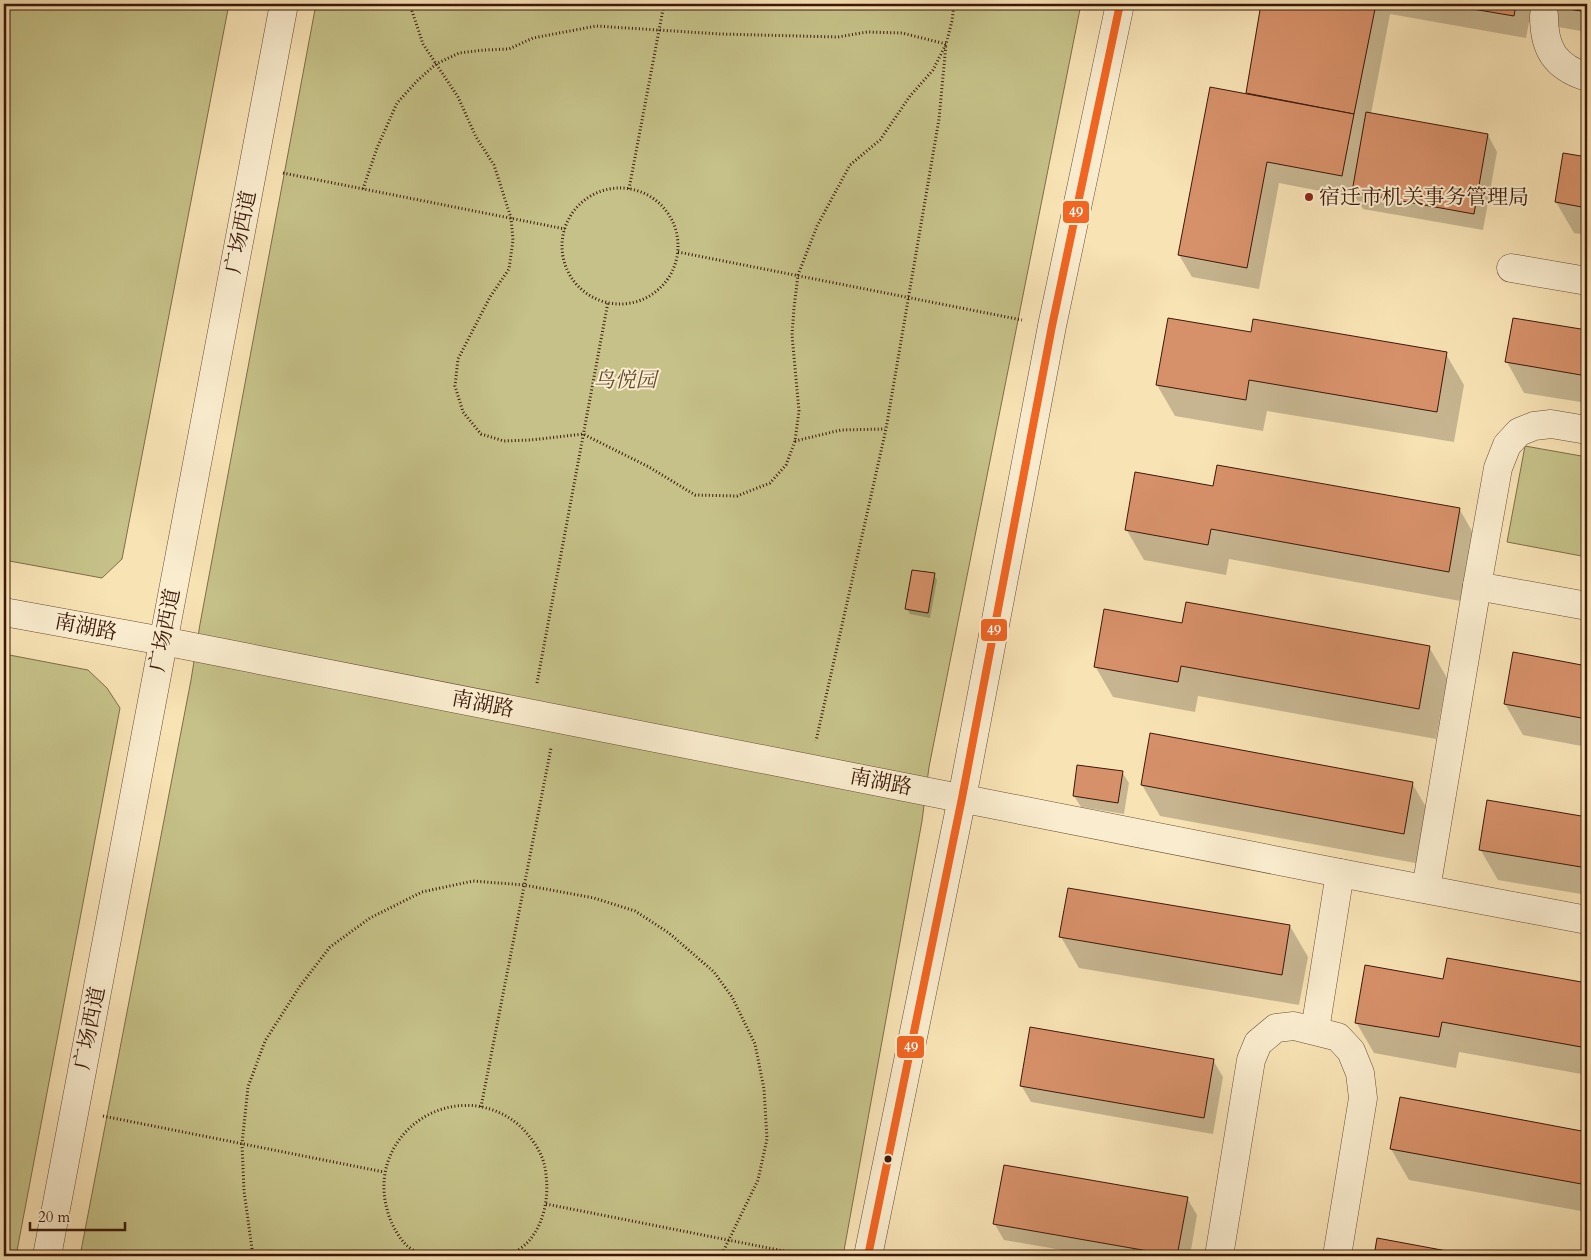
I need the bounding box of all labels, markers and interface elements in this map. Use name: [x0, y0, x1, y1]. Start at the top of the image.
place label: 宿迁市机关事务管理局: [1319, 183, 1529, 212]
street label: 广场西道: [219, 188, 263, 276]
marker: 宿迁市机关事务管理局: [1303, 191, 1315, 203]
line badge: 49: [1062, 200, 1090, 224]
text: 49: [1069, 203, 1083, 222]
park label: 鸟悦园: [594, 366, 659, 395]
street label: 广场西道: [143, 586, 187, 674]
street label: 南湖路: [52, 607, 120, 647]
line badge: 49: [980, 618, 1008, 642]
text: 49: [987, 621, 1001, 640]
street label: 南湖路: [449, 684, 517, 724]
street label: 南湖路: [847, 762, 915, 802]
street label: 广场西道: [68, 984, 112, 1072]
line badge: 49: [896, 1035, 925, 1059]
text: 49: [904, 1038, 918, 1057]
unlabelled marker: [883, 1154, 893, 1164]
scale bar: [30, 1200, 125, 1232]
text: 20 m: [38, 1207, 70, 1227]

